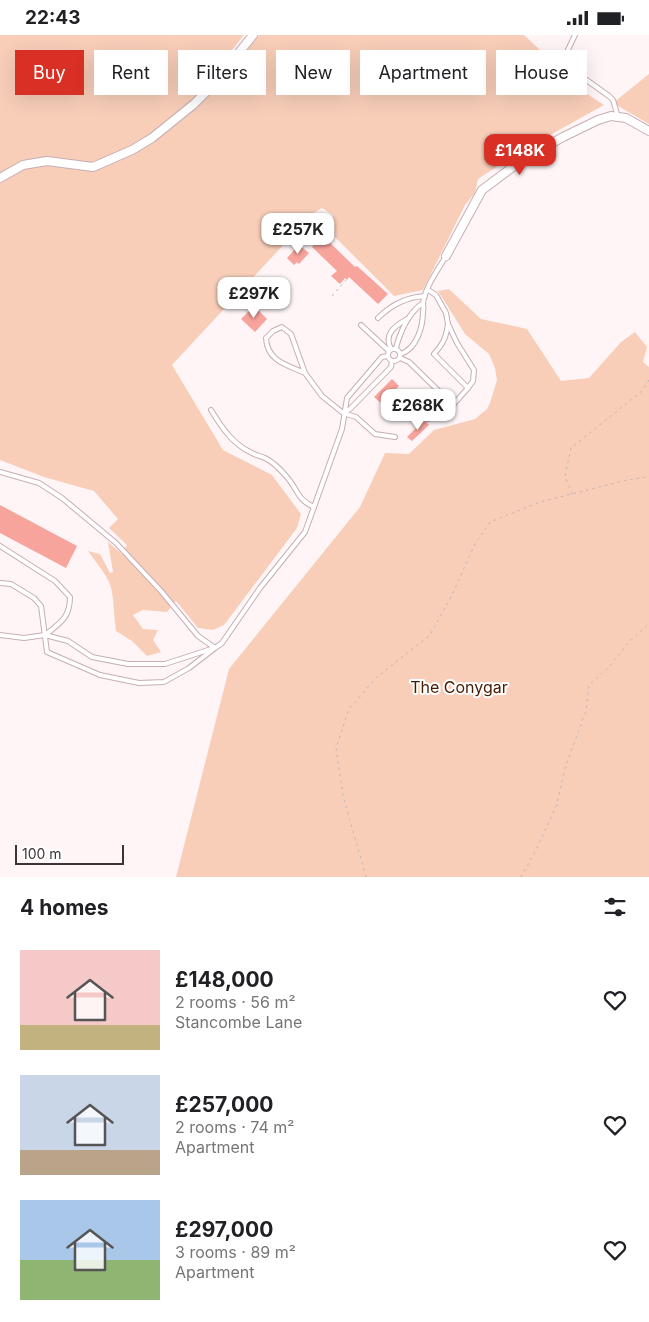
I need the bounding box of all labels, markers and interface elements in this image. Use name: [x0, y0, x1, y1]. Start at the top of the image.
text: 22:43: [25, 6, 80, 29]
chip: Buy: [15, 50, 84, 95]
chip: Rent: [94, 50, 168, 95]
chip: Filters: [178, 50, 266, 95]
chip: New: [276, 50, 350, 95]
chip: Apartment: [360, 50, 486, 95]
chip: House: [496, 50, 587, 95]
pin: £148K: [485, 133, 555, 176]
text: £148K: [495, 140, 545, 160]
pin: £257K: [263, 213, 333, 255]
text: £257K: [272, 219, 324, 239]
pin: £297K: [219, 277, 289, 319]
text: £297K: [228, 283, 280, 303]
pin: £268K: [383, 389, 453, 431]
text: £268K: [392, 395, 444, 415]
park label: The Conygar: [410, 677, 508, 697]
scale bar: [15, 842, 124, 865]
text: 100 m: [22, 845, 62, 862]
icon: filters: [601, 893, 629, 921]
text: 4 homes: [20, 895, 109, 920]
text: £148,000: [175, 967, 274, 992]
icon: home: [60, 970, 120, 1030]
icon: heart: [601, 986, 629, 1014]
text: 2 rooms · 56 m²: [175, 992, 296, 1012]
text: Stancombe Lane: [175, 1012, 302, 1032]
text: £257,000: [175, 1092, 274, 1117]
icon: home: [60, 1095, 120, 1155]
icon: heart: [601, 1111, 629, 1139]
text: 2 rooms · 74 m²: [175, 1117, 294, 1137]
text: Apartment: [175, 1137, 255, 1157]
text: £297,000: [175, 1217, 273, 1242]
icon: home: [60, 1220, 120, 1280]
icon: heart: [601, 1236, 629, 1264]
text: 3 rooms · 89 m²: [175, 1242, 296, 1262]
text: Apartment: [175, 1262, 255, 1282]

